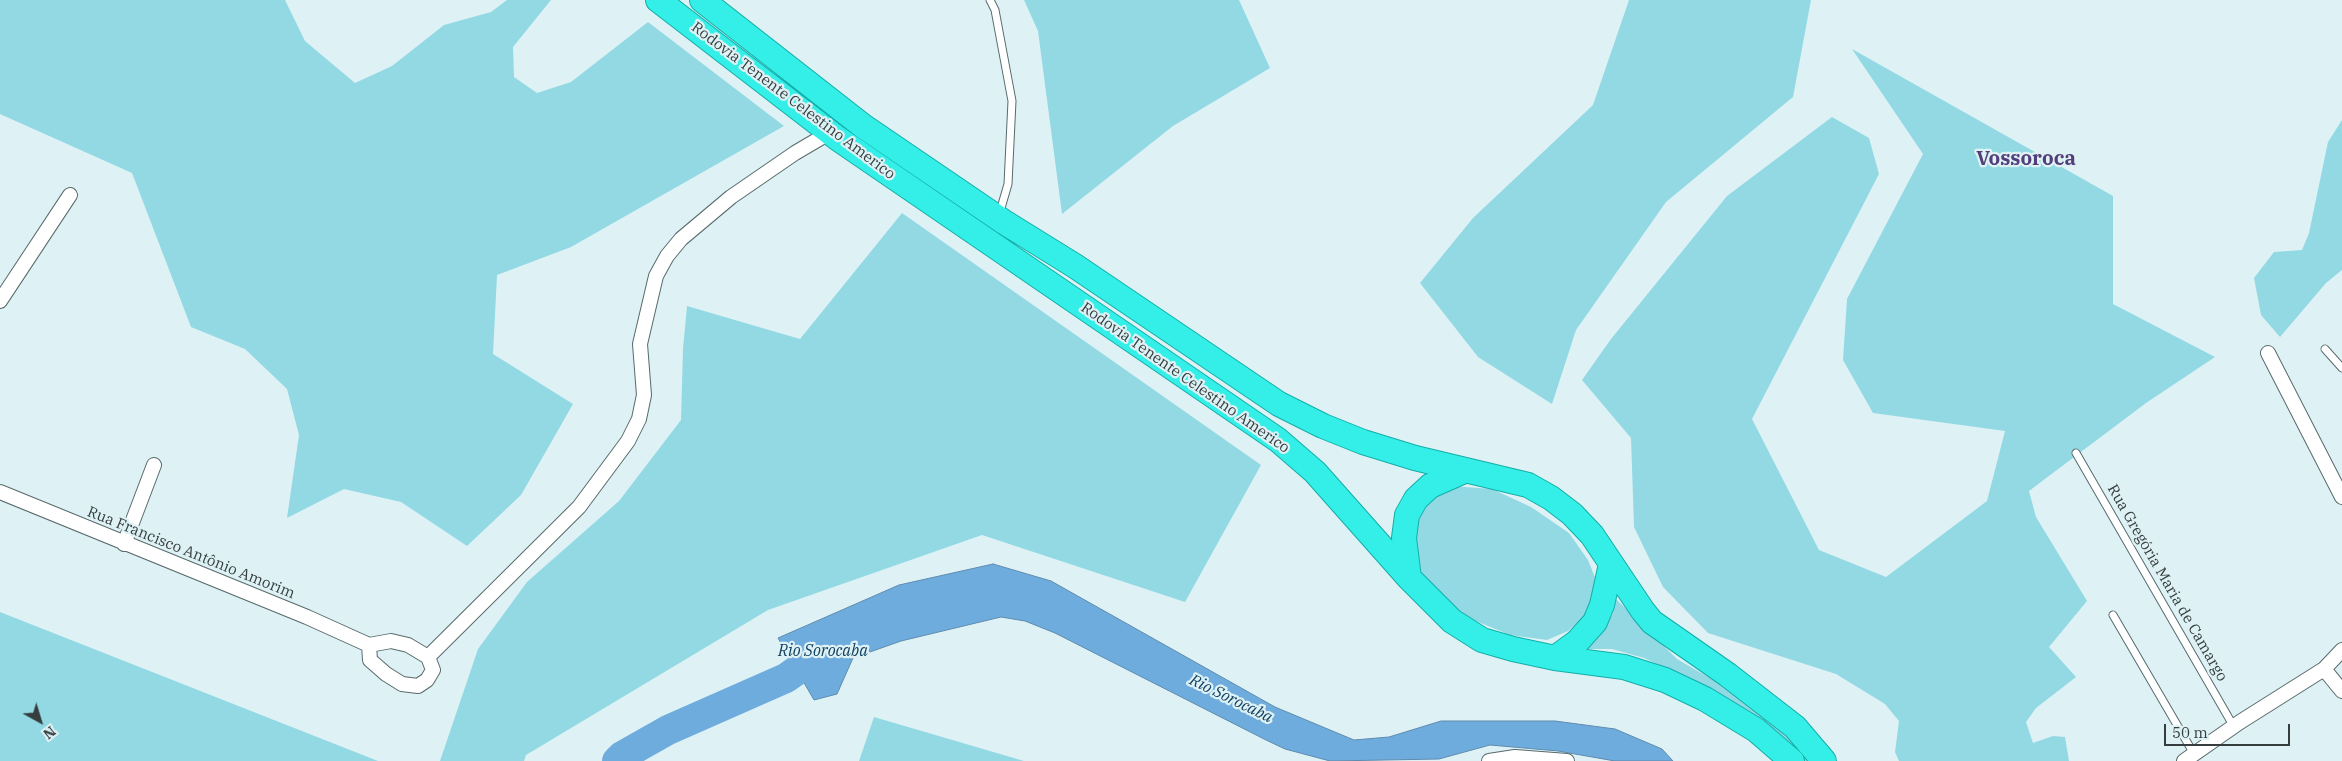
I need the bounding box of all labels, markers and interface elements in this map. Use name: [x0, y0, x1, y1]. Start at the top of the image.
street label: Rodovia Tenente Celestino Americo: [688, 18, 898, 184]
district label: Vossoroca: [1976, 147, 2076, 171]
street label: Rodovia Tenente Celestino Americo: [1077, 299, 1293, 457]
street label: Rua Gregória Maria de Camargo: [2103, 481, 2231, 685]
street label: Rua Francisco Antônio Amorim: [85, 503, 297, 603]
water label: Rio Sorocaba: [778, 641, 868, 661]
water label: Rio Sorocaba: [1186, 671, 1276, 727]
north arrow: [15, 696, 65, 746]
scale bar: [2167, 714, 2293, 746]
text: N: [39, 722, 59, 743]
text: 50 m: [2172, 723, 2208, 742]

